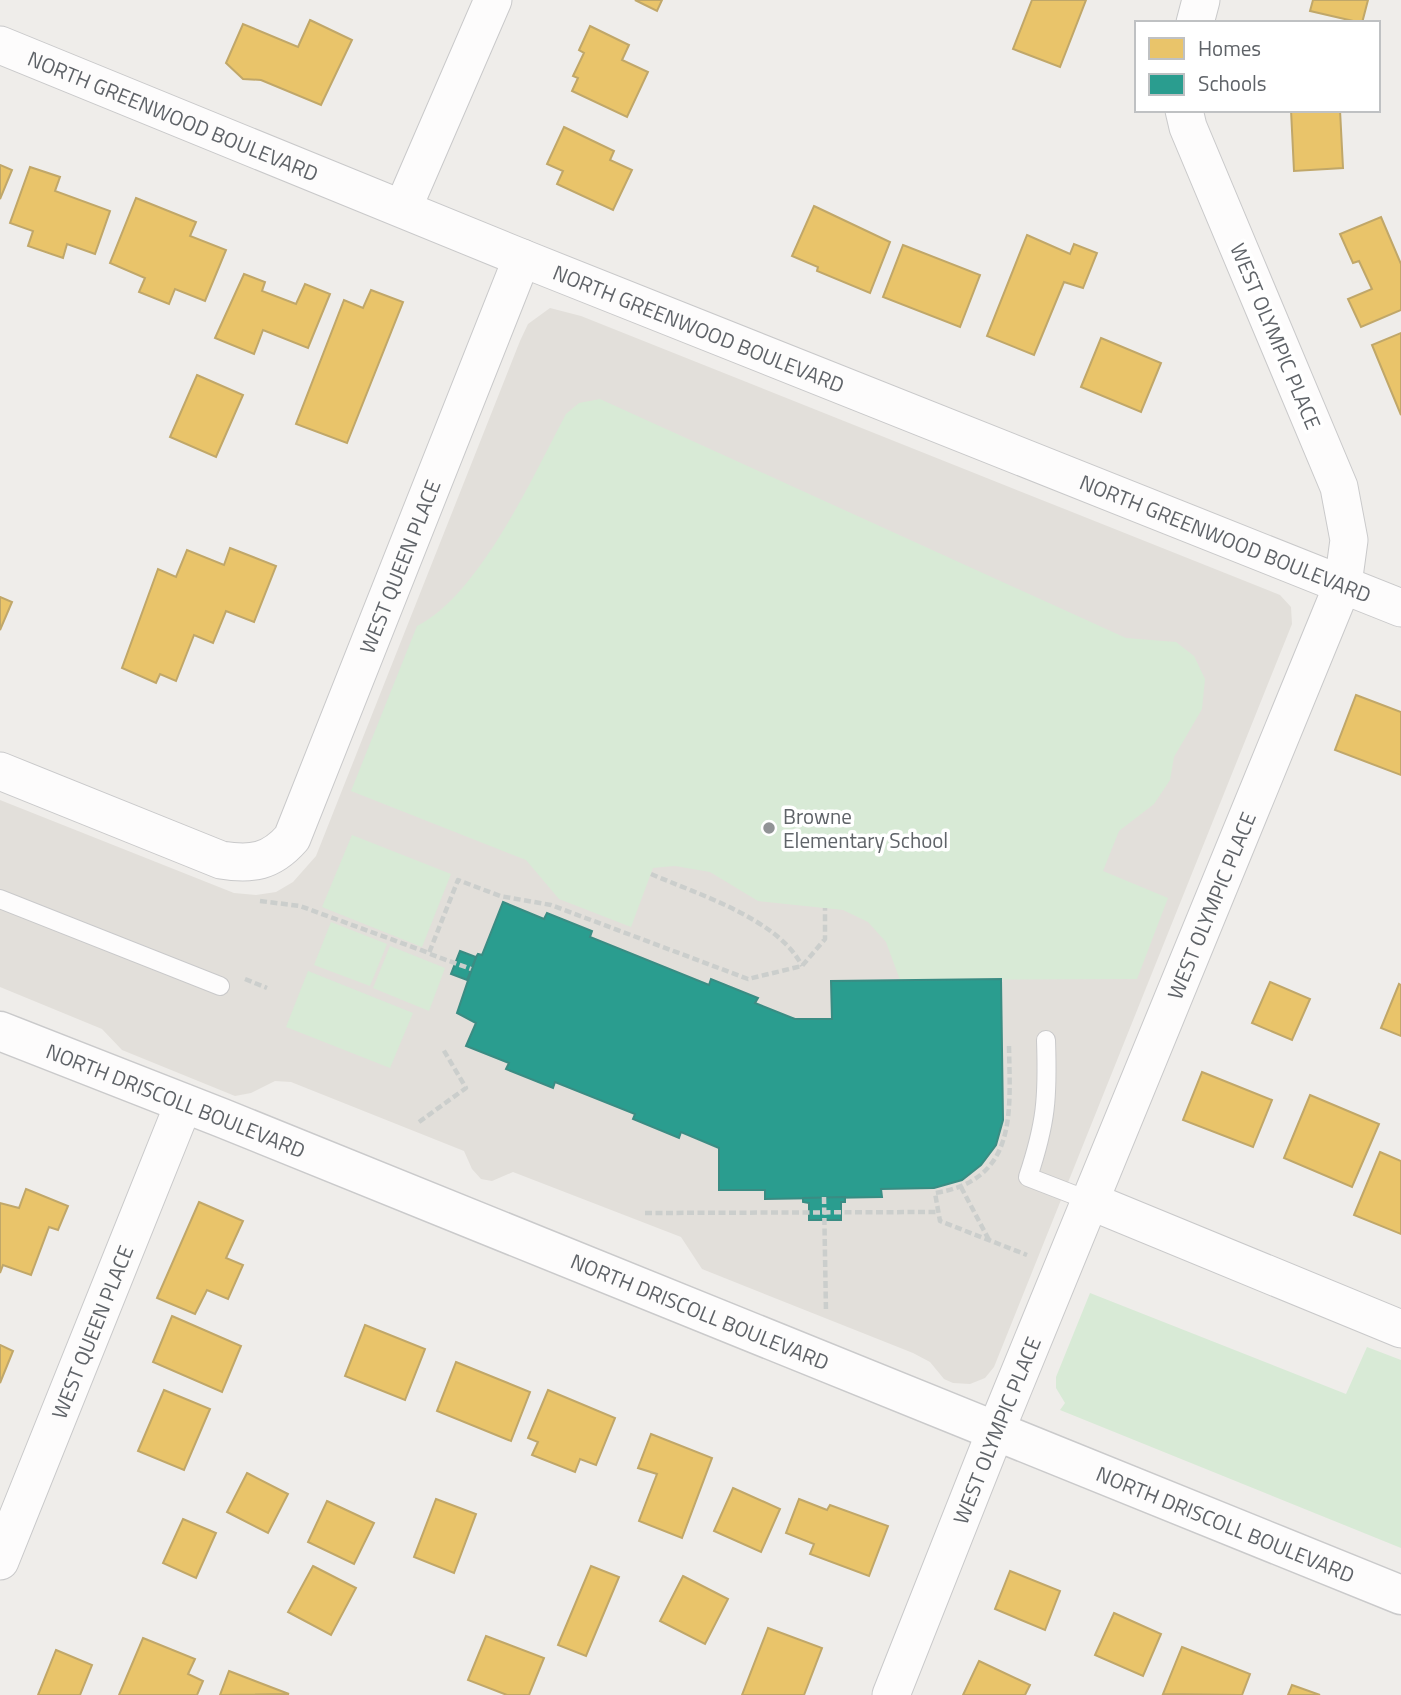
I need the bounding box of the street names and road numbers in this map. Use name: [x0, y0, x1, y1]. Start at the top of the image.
street label: NORTH GREENWOOD BOULEVARD: [23, 42, 323, 189]
street label: WEST OLYMPIC PLACE: [1222, 238, 1330, 434]
street label: NORTH GREENWOOD BOULEVARD: [548, 256, 849, 401]
street label: NORTH GREENWOOD BOULEVARD: [1075, 466, 1376, 611]
street label: WEST QUEEN PLACE: [351, 475, 449, 658]
street label: WEST OLYMPIC PLACE: [1158, 807, 1264, 1004]
street label: NORTH DRISCOLL BOULEVARD: [42, 1035, 310, 1166]
street label: WEST QUEEN PLACE: [43, 1240, 141, 1423]
street label: NORTH DRISCOLL BOULEVARD: [566, 1245, 834, 1378]
street label: WEST OLYMPIC PLACE: [944, 1332, 1049, 1529]
street label: NORTH DRISCOLL BOULEVARD: [1092, 1457, 1360, 1591]

